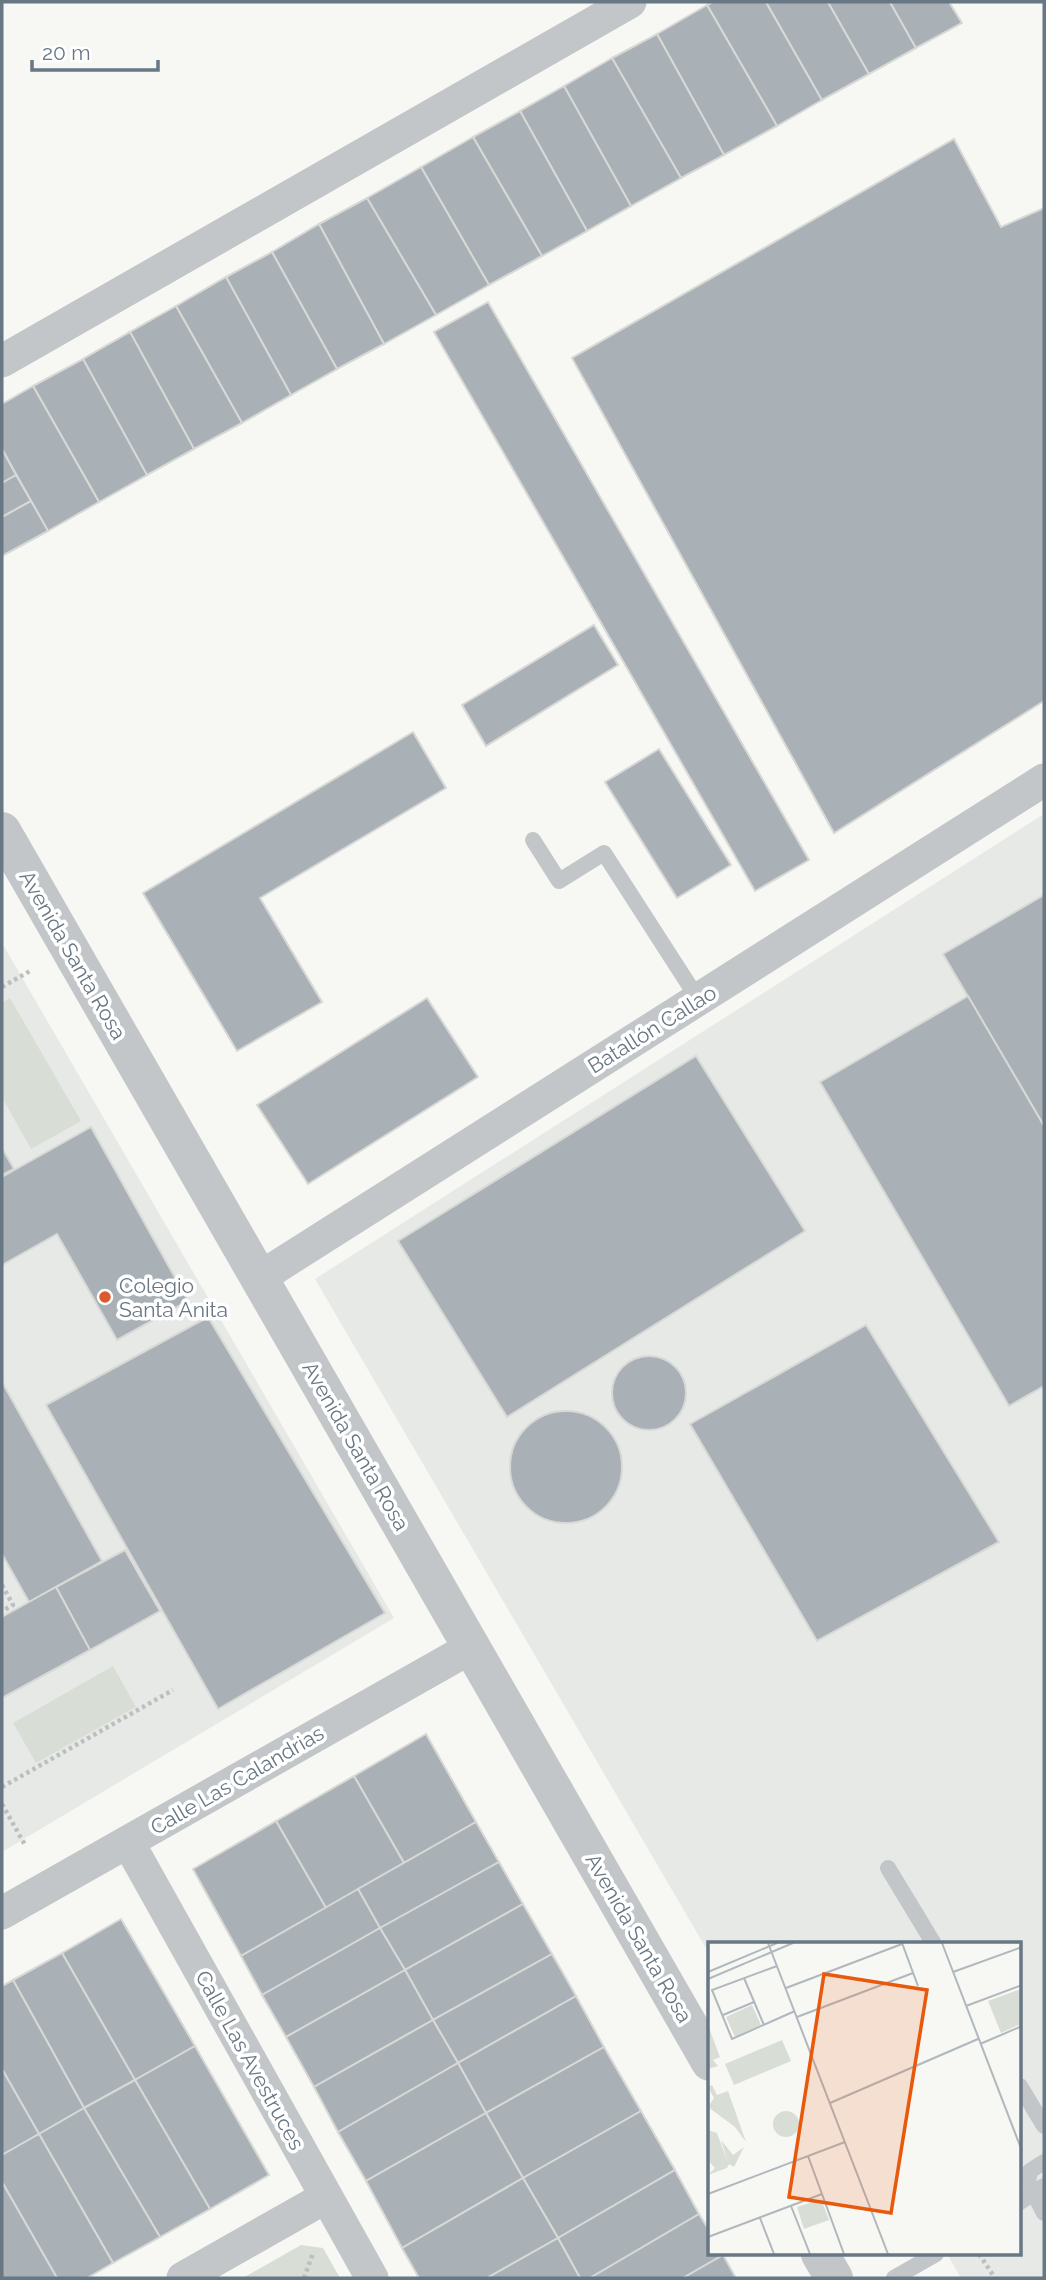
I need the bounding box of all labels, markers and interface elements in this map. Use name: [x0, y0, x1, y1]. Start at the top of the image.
scale bar: [32, 28, 158, 72]
text: 20 m: [42, 40, 90, 65]
street label: Avenida Santa Rosa: [14, 866, 132, 1044]
street label: Batallón Callao: [583, 980, 721, 1078]
place label: Colegio Santa Anita: [119, 1273, 228, 1322]
marker: Colegio Santa Anita: [97, 1289, 113, 1305]
street label: Avenida Santa Rosa: [297, 1357, 415, 1535]
street label: Calle Las Calandrias: [146, 1720, 328, 1840]
street label: Avenida Santa Rosa: [580, 1849, 698, 2027]
inset map: [708, 1942, 1021, 2256]
street label: Calle Las Avestruces: [190, 1966, 310, 2154]

